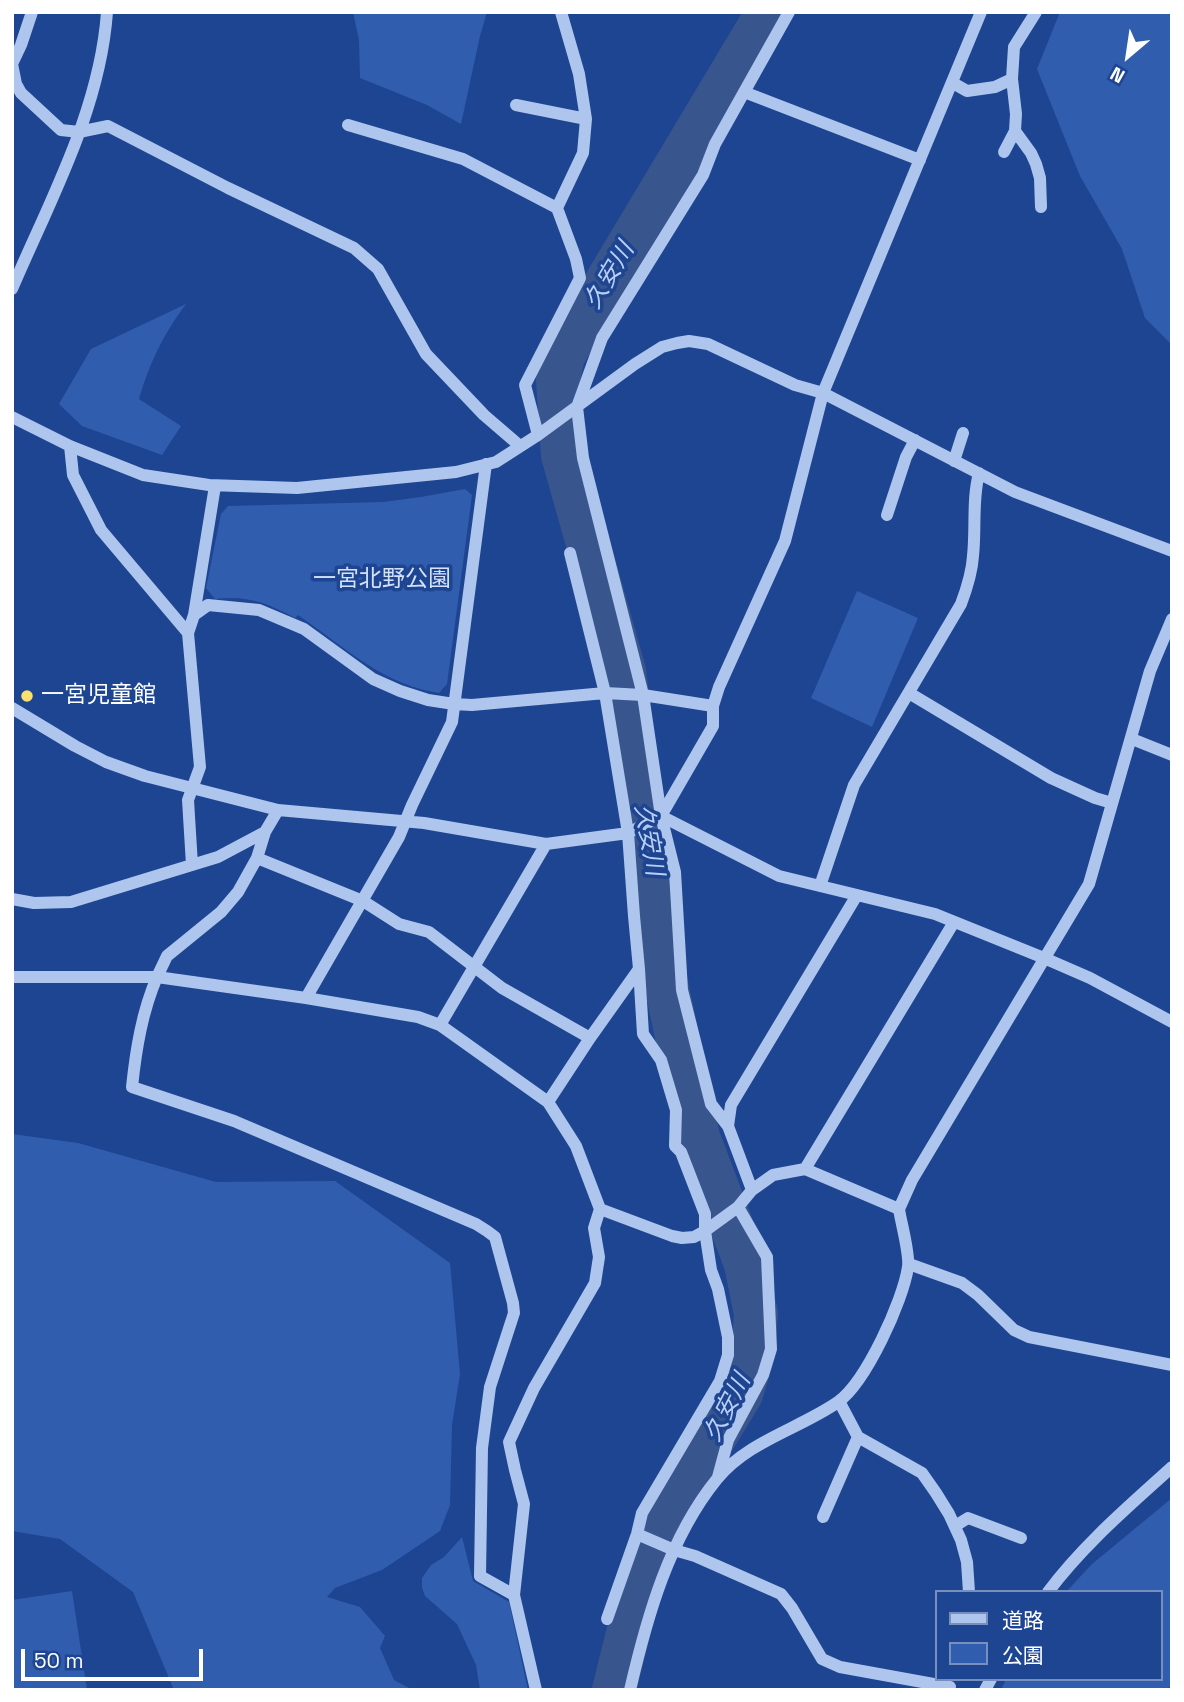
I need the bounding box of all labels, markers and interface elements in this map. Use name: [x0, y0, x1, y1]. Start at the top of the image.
north arrow: [1093, 21, 1163, 91]
text: N: [1106, 61, 1129, 89]
water label: 久安川: [579, 238, 641, 314]
park label: 一宮北野公園: [313, 566, 451, 594]
place label: 一宮児童館: [41, 682, 156, 710]
marker: 一宮児童館: [19, 688, 35, 704]
water label: 久安川: [628, 802, 668, 878]
water label: 久安川: [699, 1369, 757, 1447]
legend: [936, 1590, 1163, 1681]
text: 道路: [1002, 1607, 1044, 1634]
scale bar: [24, 1636, 206, 1680]
text: 公園: [1002, 1642, 1044, 1669]
text: 50 m: [34, 1647, 84, 1674]

